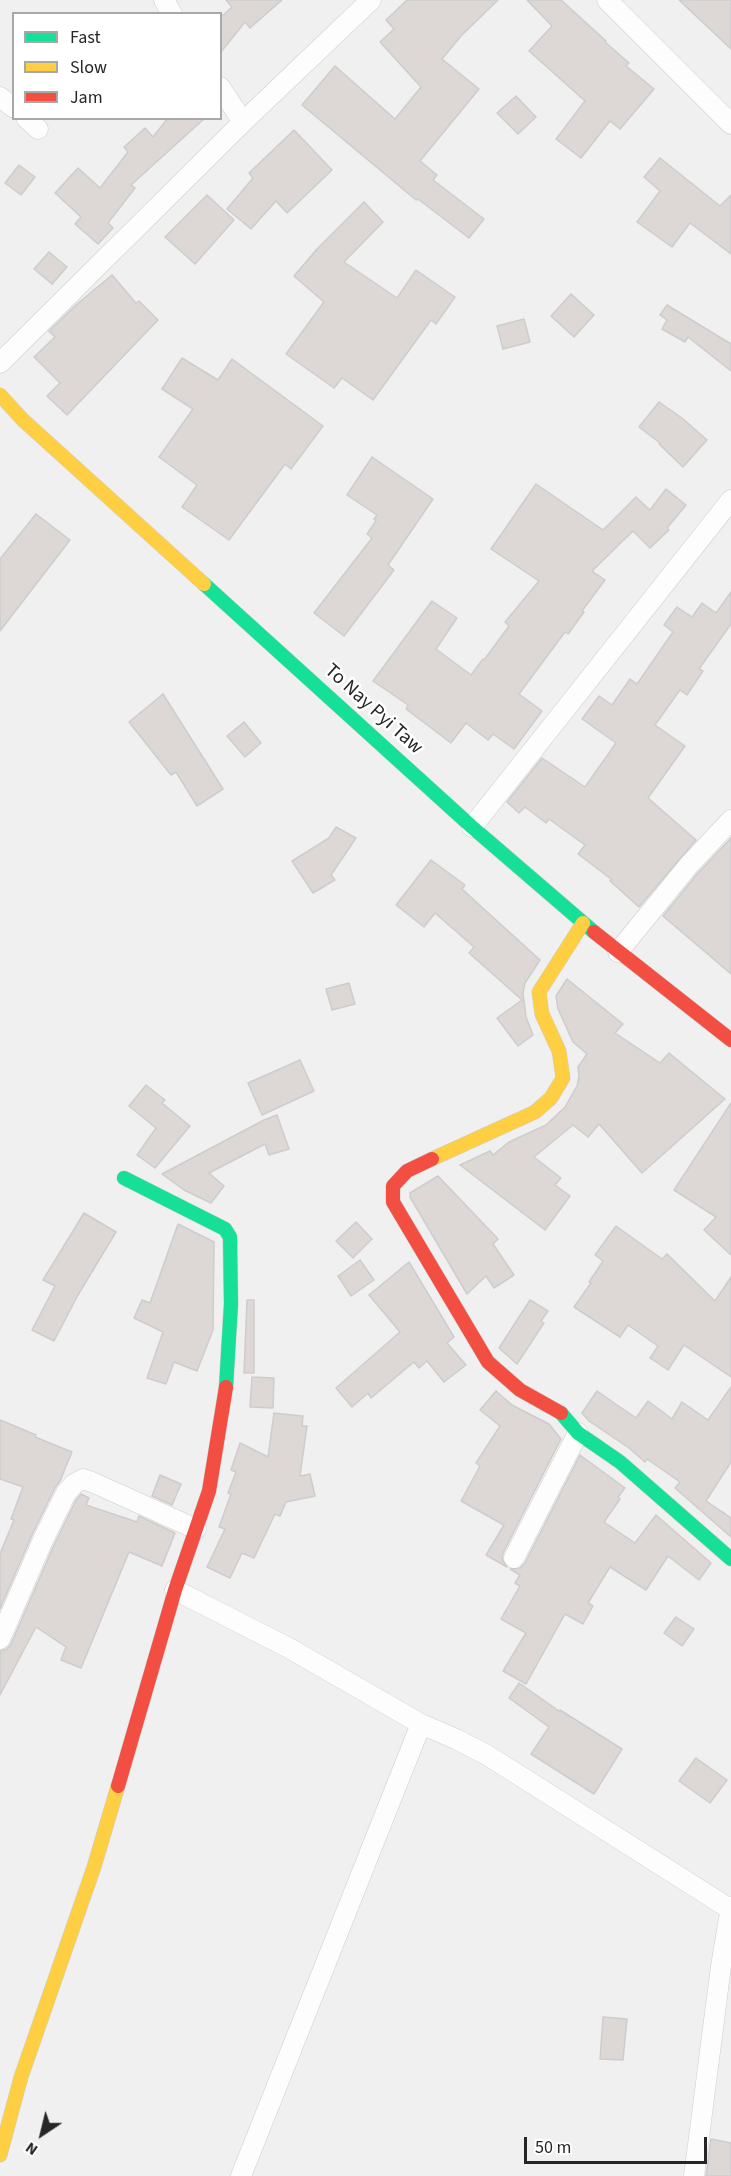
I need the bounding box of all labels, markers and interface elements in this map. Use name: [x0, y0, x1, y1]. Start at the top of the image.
legend: [12, 12, 222, 120]
text: Fast: [70, 25, 101, 50]
text: Slow: [70, 55, 107, 80]
text: Jam: [70, 85, 103, 110]
street label: To Nay Pyi Taw: [319, 660, 427, 760]
north arrow: [12, 2104, 72, 2164]
scale bar: [527, 2125, 710, 2163]
text: 50 m: [535, 2135, 571, 2160]
text: N: [21, 2137, 42, 2161]

